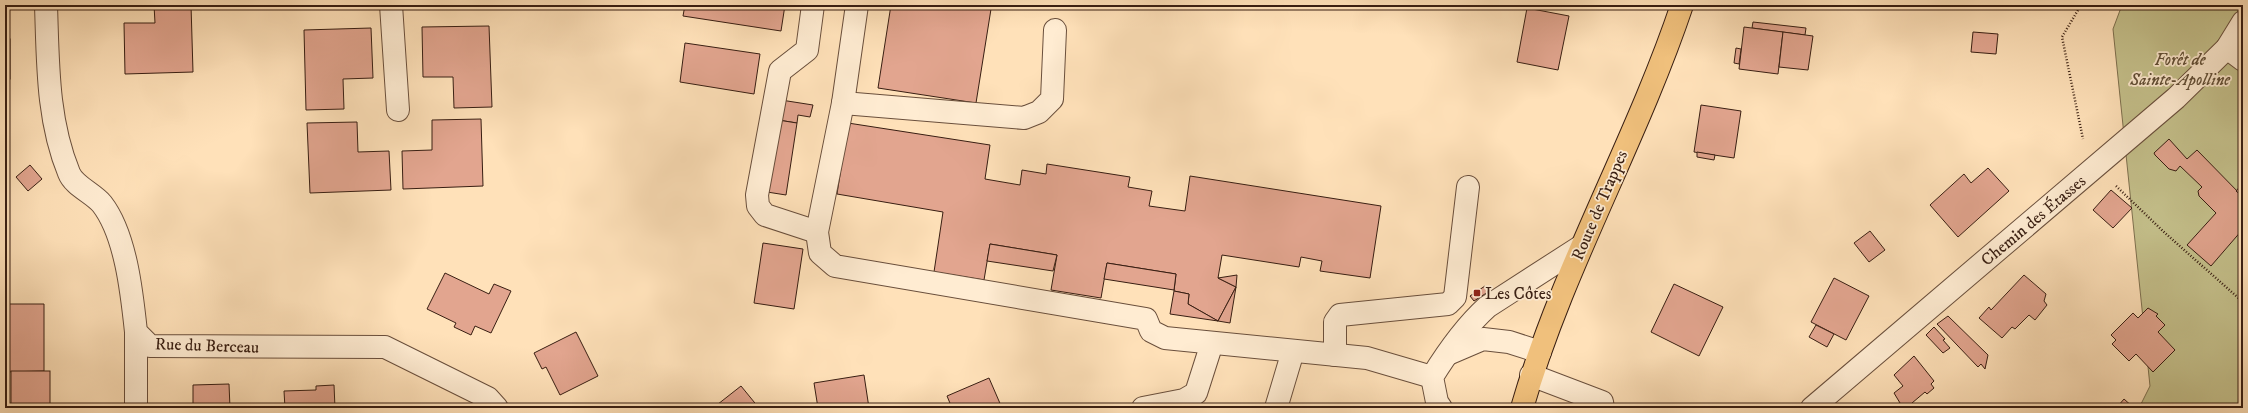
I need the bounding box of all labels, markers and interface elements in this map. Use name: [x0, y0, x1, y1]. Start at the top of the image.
park label: Forêt de Sainte-Apolline: [2129, 49, 2231, 91]
street label: Route de Trappes: [1567, 147, 1633, 264]
street label: Chemin des Étasses: [1977, 170, 2091, 271]
place label: Les Côtes: [1485, 283, 1552, 305]
marker: Les Côtes: [1472, 288, 1482, 298]
street label: Rue du Berceau: [154, 333, 260, 359]

